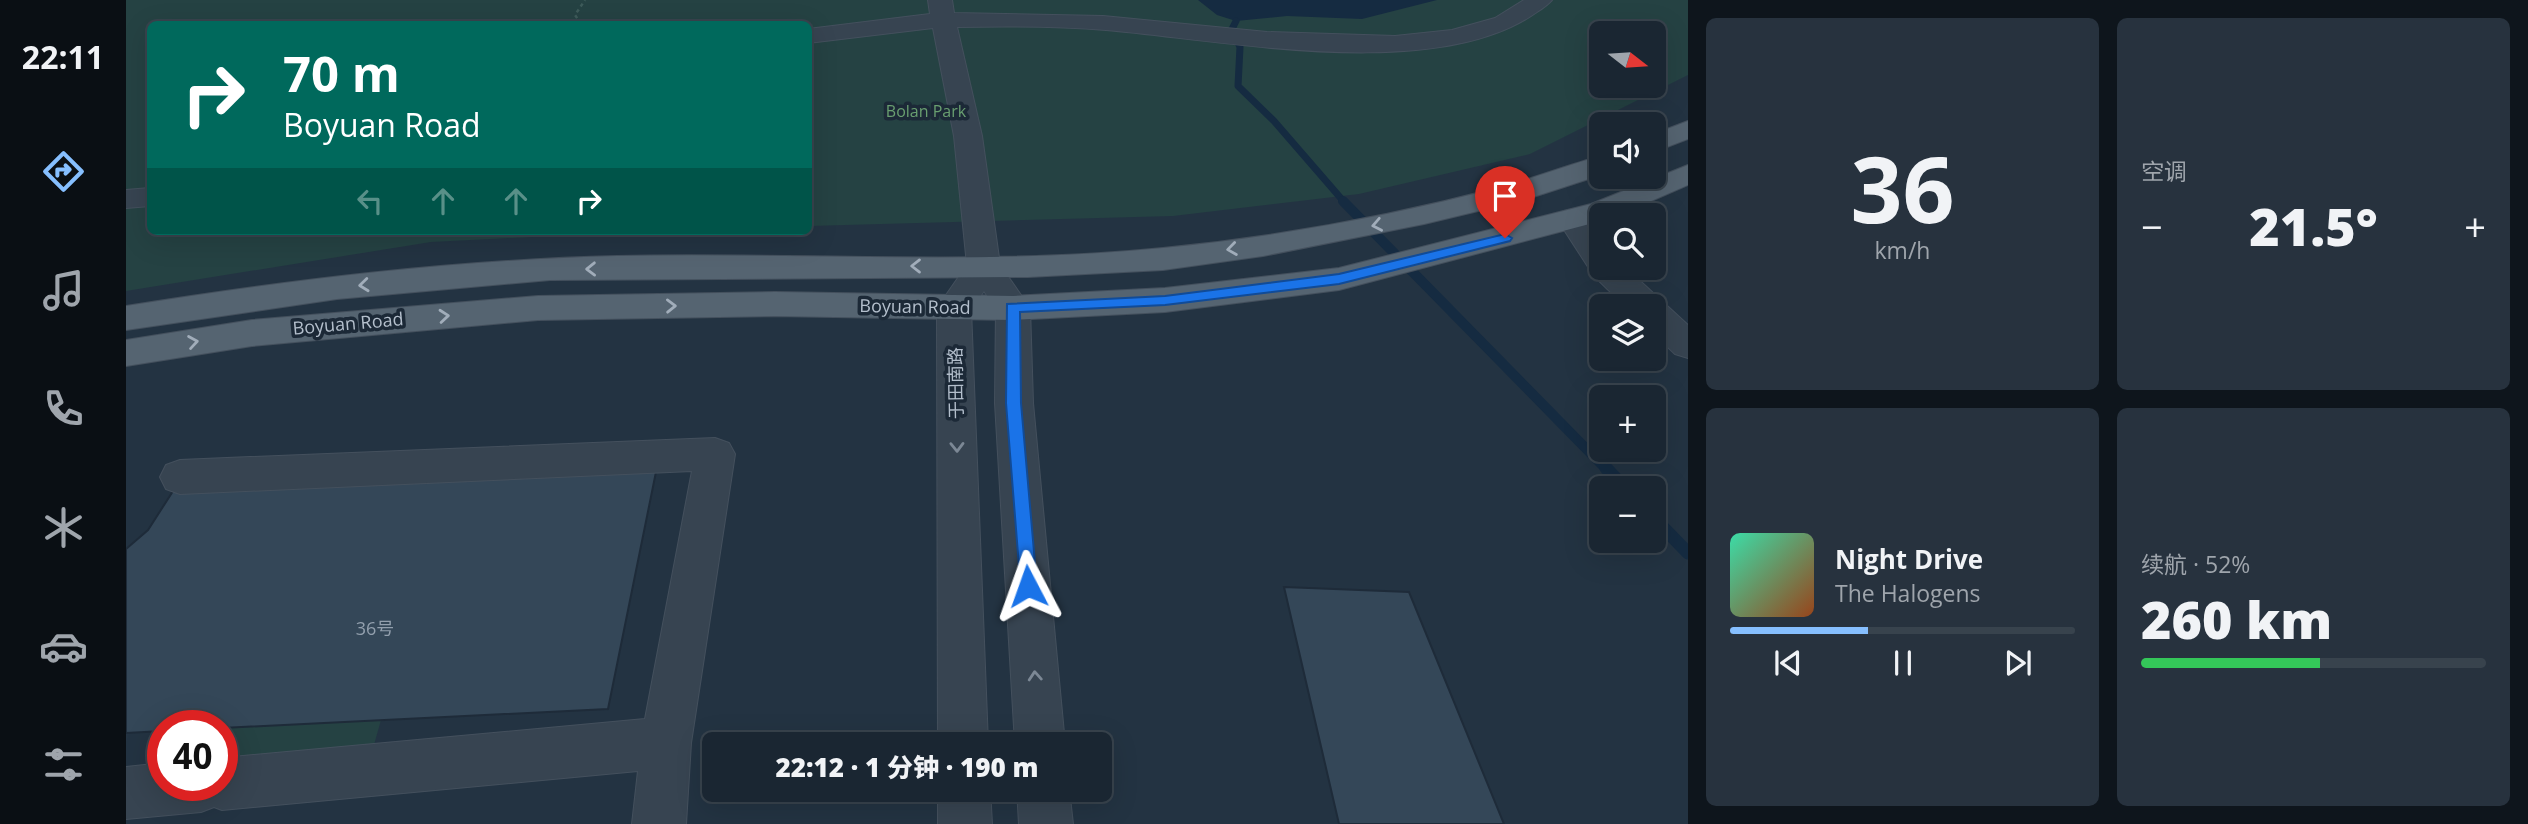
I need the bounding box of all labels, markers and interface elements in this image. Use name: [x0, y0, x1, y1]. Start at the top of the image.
north arrow: [1589, 21, 1666, 98]
map controls: [1589, 21, 1666, 553]
text: 22:11: [22, 35, 104, 78]
text: 70 m: [283, 40, 400, 106]
icon: right: [168, 49, 259, 140]
park label: Bolan Park: [886, 100, 967, 122]
text: Boyuan Road: [283, 103, 481, 146]
button: sound: [1589, 112, 1666, 189]
text: 36: [1850, 126, 1955, 250]
icon: directions: [39, 147, 88, 196]
text: 空调: [2141, 155, 2187, 187]
pin: [1475, 166, 1535, 238]
icon: arrive: [1486, 177, 1524, 215]
icon: left: [351, 182, 389, 220]
icon: ahead: [424, 182, 462, 220]
icon: ahead: [497, 182, 535, 220]
icon: right: [570, 182, 608, 220]
text: 21.5°: [2249, 190, 2378, 261]
text: −: [2141, 200, 2163, 252]
text: +: [2464, 200, 2486, 252]
button: search: [1589, 203, 1666, 280]
one-way arrow: [1371, 216, 1383, 231]
text: km/h: [1875, 234, 1930, 266]
one-way arrow: [1226, 242, 1238, 257]
one-way arrow: [910, 258, 921, 274]
one-way arrow: [585, 261, 595, 277]
icon: music: [39, 266, 88, 315]
one-way arrow: [358, 278, 370, 293]
street label: Boyuan Road: [859, 293, 971, 319]
button: layers: [1589, 294, 1666, 371]
one-way arrow: [666, 298, 677, 313]
street label: Boyuan Road: [291, 306, 404, 340]
one-way arrow: [439, 309, 450, 324]
one-way arrow: [188, 335, 199, 350]
street label: 于田南路: [942, 347, 968, 419]
icon: phone: [39, 384, 88, 433]
button: +: [1589, 385, 1666, 462]
one-way arrow: [949, 443, 965, 453]
button: −: [1589, 476, 1666, 553]
icon: climate: [39, 503, 88, 552]
text: Night Drive: [1835, 541, 1983, 577]
text: 续航 · 52%: [2141, 548, 2250, 580]
position arrow: [991, 549, 1065, 623]
text: The Halogens: [1835, 577, 1981, 609]
text: 260 km: [2141, 583, 2332, 654]
house number: 36号: [356, 616, 394, 640]
icon: car: [39, 622, 88, 671]
icon: previous: [1769, 644, 1807, 682]
icon: pause: [1884, 644, 1922, 682]
icon: next: [1999, 644, 2037, 682]
one-way arrow: [1028, 670, 1043, 681]
speed limit sign: 40: [147, 710, 238, 801]
icon: filters: [39, 740, 88, 789]
text: 22:12 · 1 分钟 · 190 m: [776, 749, 1038, 785]

